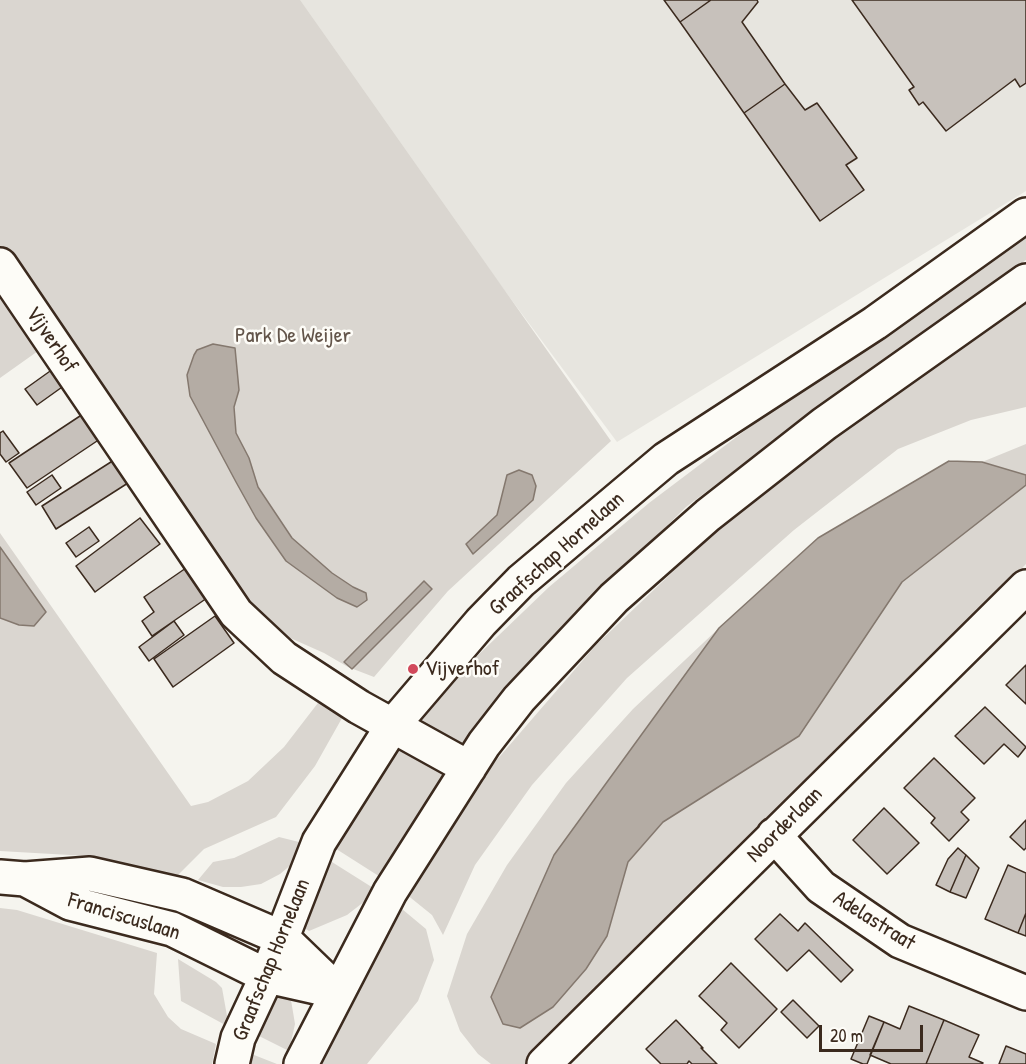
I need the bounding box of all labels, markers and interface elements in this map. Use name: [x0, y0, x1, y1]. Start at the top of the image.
street label: Vijverhof: [19, 302, 83, 378]
park label: Park De Weijer: [235, 323, 351, 349]
street label: Graafschap Hornelaan: [484, 486, 630, 622]
place label: Vijverhof: [425, 656, 499, 682]
marker: Vijverhof: [406, 662, 420, 676]
street label: Noorderlaan: [741, 781, 829, 869]
street label: Graafschap Hornelaan: [227, 875, 317, 1045]
street label: Adelastraat: [828, 885, 920, 957]
street label: Franciscuslaan: [65, 887, 183, 947]
scale bar: [822, 1013, 926, 1051]
text: 20 m: [830, 1023, 863, 1048]

